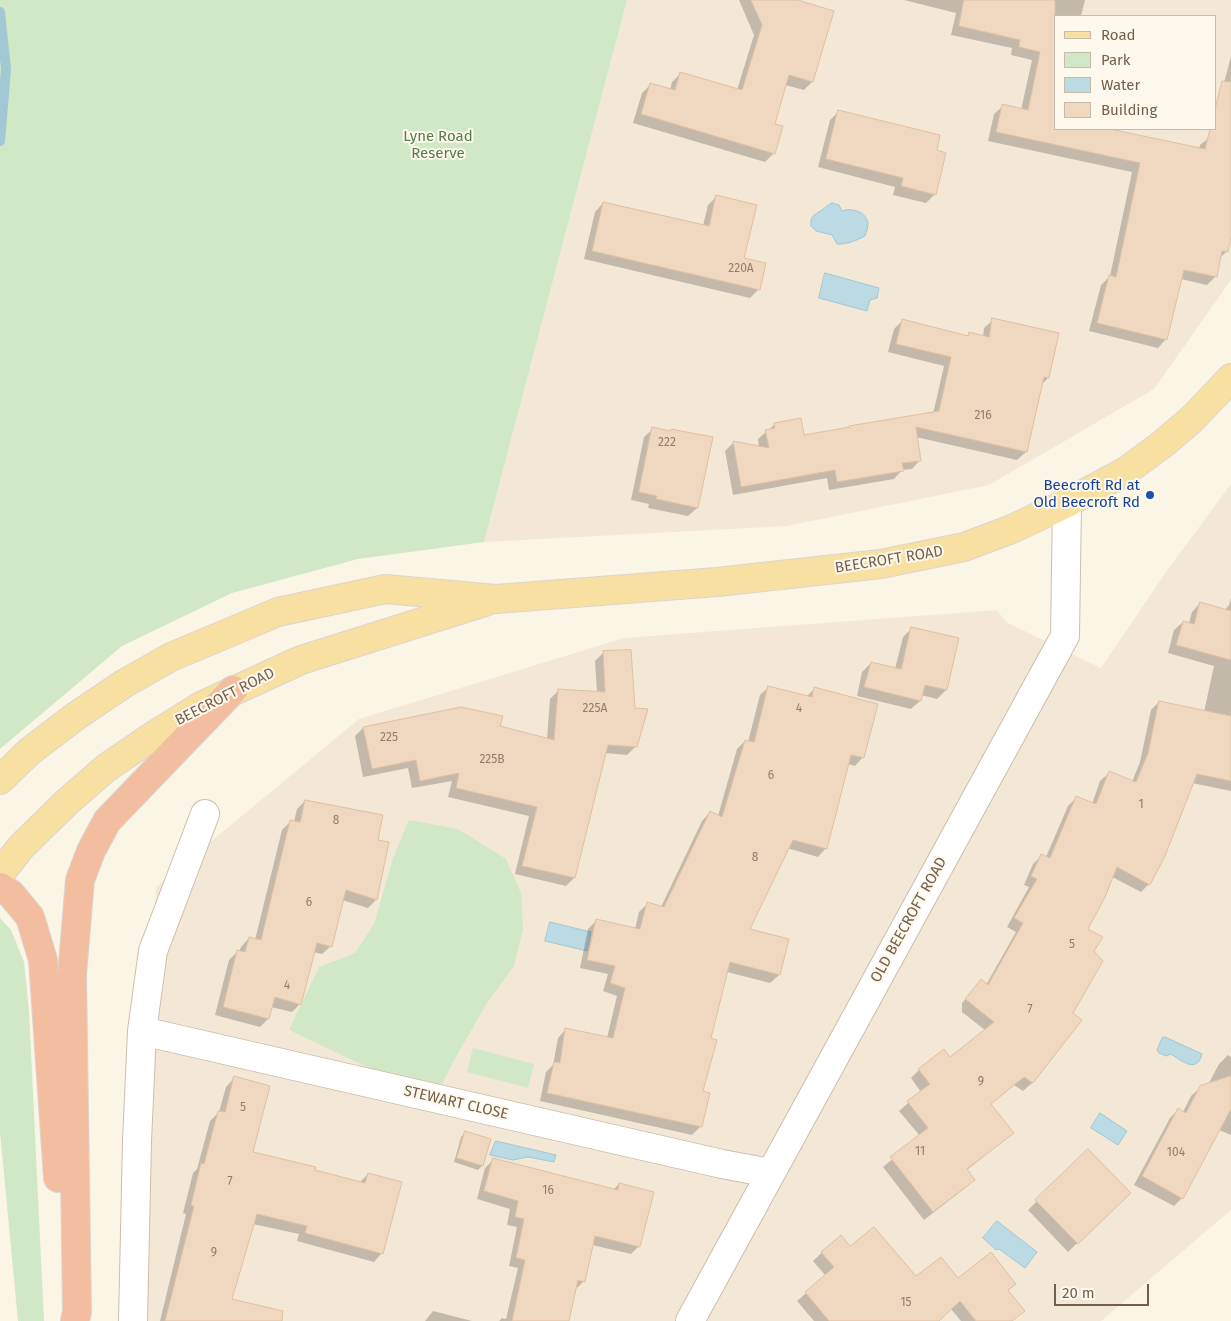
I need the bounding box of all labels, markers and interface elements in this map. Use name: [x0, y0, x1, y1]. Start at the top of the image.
legend: [1054, 15, 1216, 130]
text: Road: [1101, 26, 1136, 44]
text: Park: [1101, 51, 1131, 69]
text: Water: [1101, 76, 1140, 94]
text: Building: [1101, 101, 1157, 119]
park label: Lyne Road Reserve: [403, 128, 473, 163]
house number: 220A: [728, 262, 754, 276]
house number: 216: [974, 409, 992, 423]
house number: 222: [658, 436, 676, 450]
place label: Beecroft Rd at Old Beecroft Rd: [1033, 477, 1140, 512]
marker: Beecroft Rd at Old Beecroft Rd: [1144, 489, 1156, 501]
street label: BEECROFT ROAD: [834, 543, 944, 577]
street label: BEECROFT ROAD: [172, 664, 278, 730]
house number: 225A: [583, 702, 607, 716]
house number: 4: [796, 702, 802, 716]
house number: 225: [380, 731, 398, 745]
house number: 225B: [479, 753, 505, 767]
house number: 6: [768, 769, 774, 783]
house number: 1: [1138, 798, 1144, 812]
house number: 8: [333, 814, 339, 828]
house number: 8: [752, 851, 758, 865]
street label: OLD BEECROFT ROAD: [867, 854, 951, 986]
house number: 6: [306, 896, 312, 910]
house number: 5: [1069, 938, 1075, 952]
house number: 4: [284, 979, 290, 993]
house number: 7: [1027, 1003, 1033, 1017]
house number: 9: [978, 1075, 984, 1089]
street label: STEWART CLOSE: [402, 1082, 510, 1124]
house number: 5: [240, 1101, 246, 1115]
house number: 11: [915, 1145, 925, 1159]
house number: 104: [1167, 1146, 1185, 1160]
house number: 7: [227, 1175, 233, 1189]
house number: 16: [542, 1184, 554, 1198]
house number: 9: [211, 1246, 217, 1260]
scale bar: [1056, 1274, 1151, 1306]
text: 20 m: [1062, 1284, 1095, 1302]
house number: 15: [900, 1296, 912, 1310]

